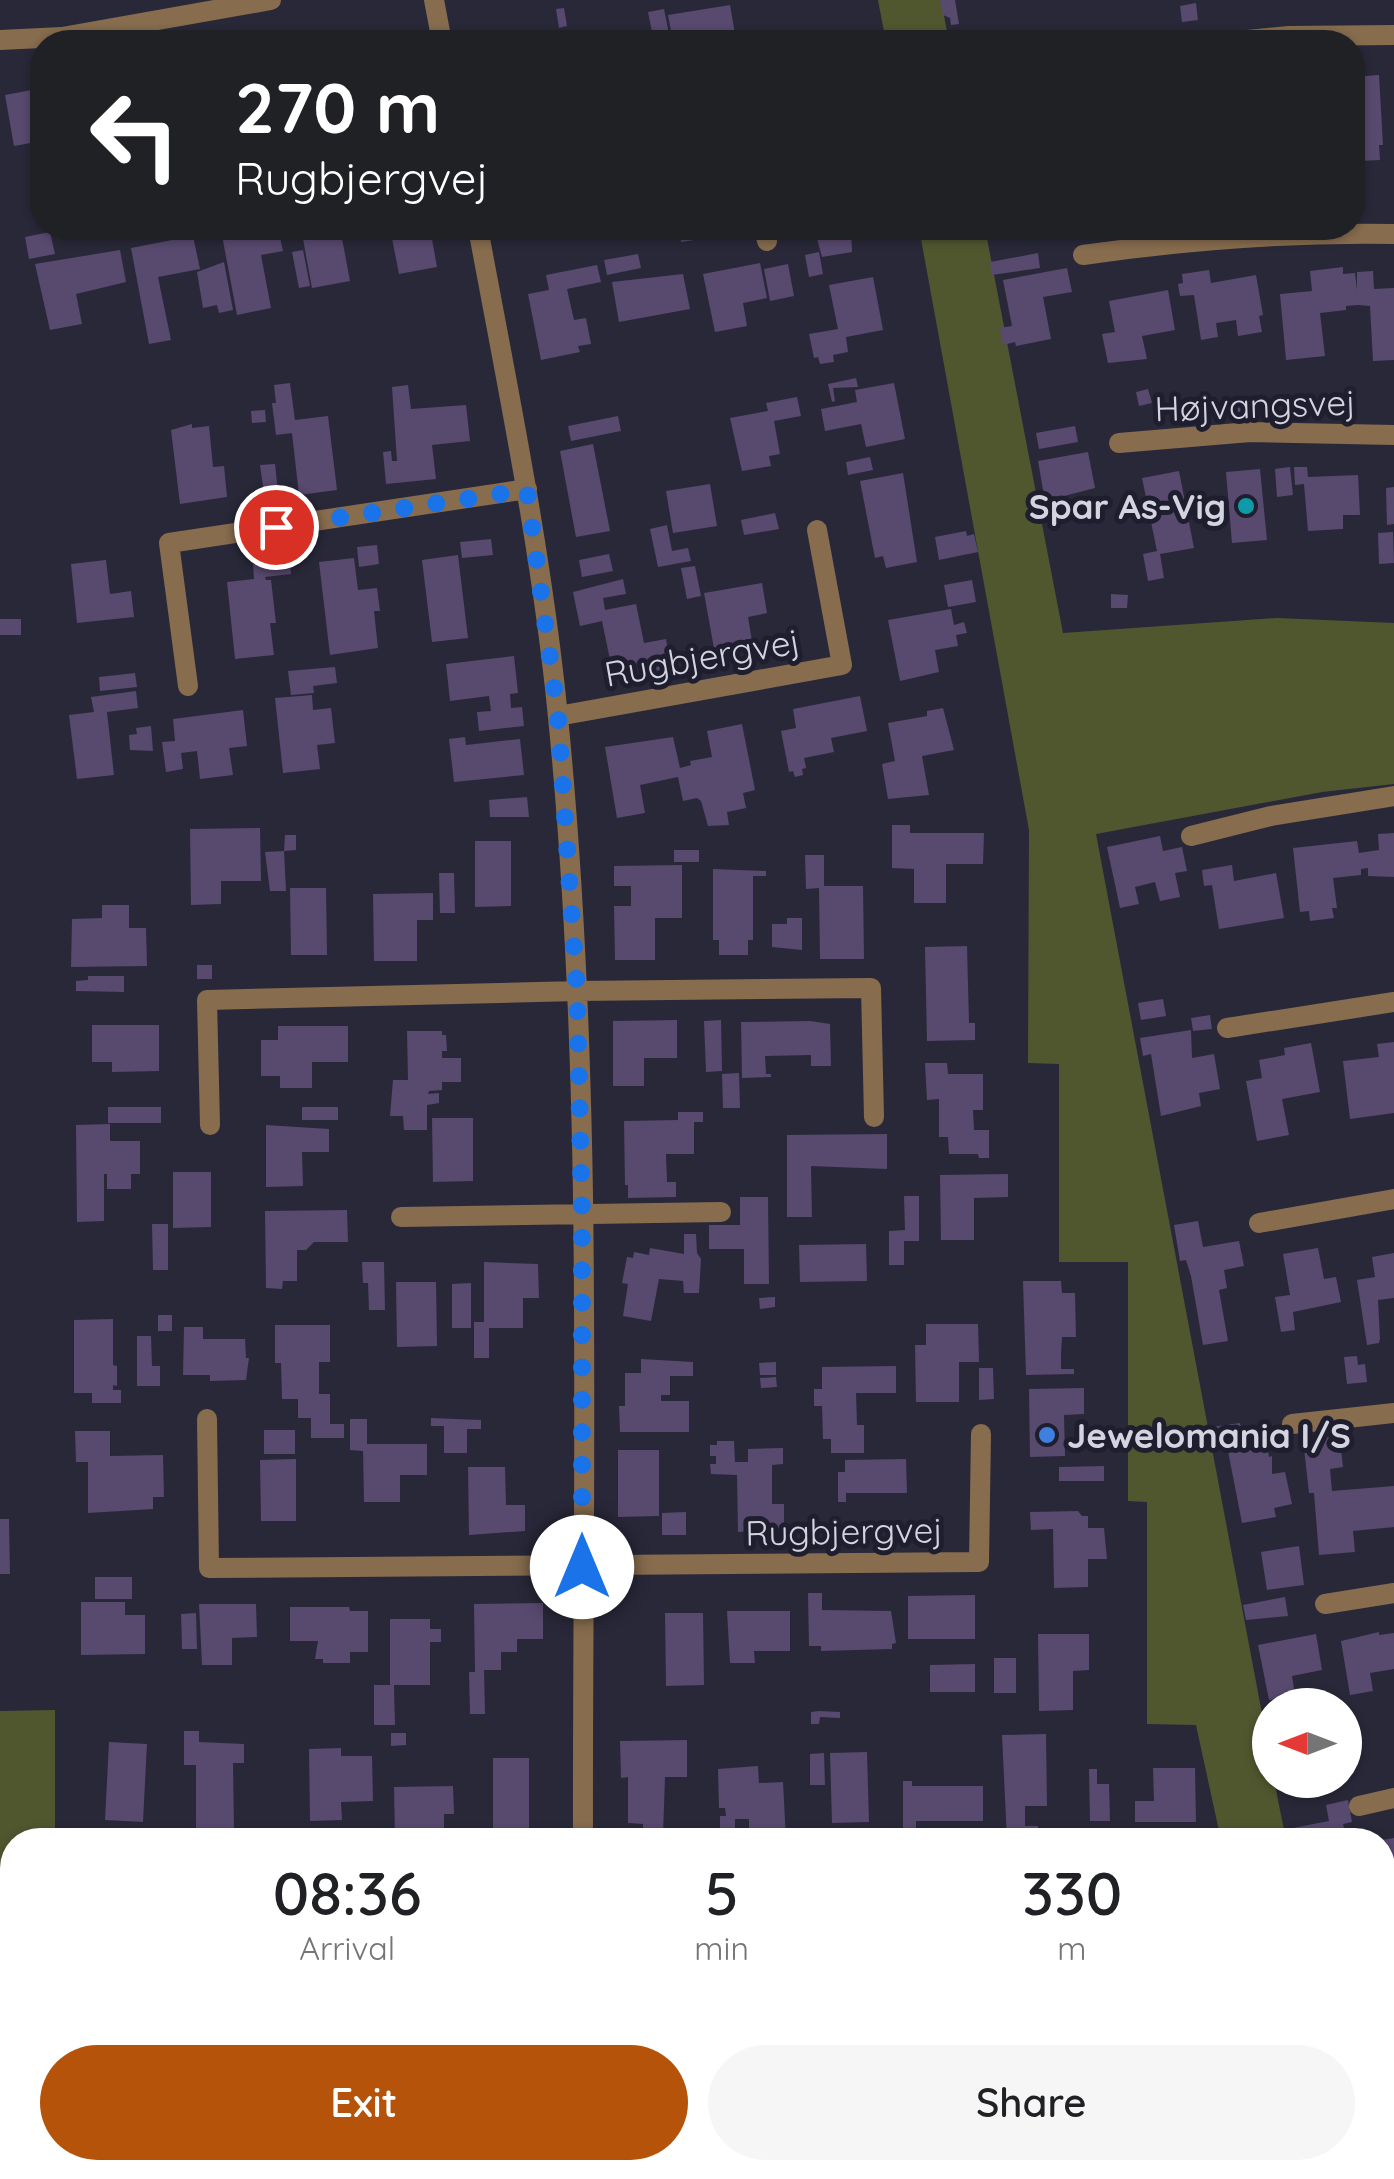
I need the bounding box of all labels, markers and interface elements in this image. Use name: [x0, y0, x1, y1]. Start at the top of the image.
text: 270 m: [235, 63, 440, 151]
icon: left: [70, 70, 200, 200]
text: Rugbjergvej: [235, 150, 489, 206]
street label: Højvangsvej: [1154, 380, 1356, 430]
place label: Spar As-Vig: [1029, 484, 1226, 528]
pin: [234, 485, 319, 570]
marker: Spar As-Vig: [1235, 495, 1257, 517]
icon: arrive: [249, 500, 304, 555]
street label: Rugbjergvej: [601, 618, 803, 696]
place label: Jewelomania I/S: [1067, 1413, 1351, 1457]
marker: Jewelomania I/S: [1036, 1424, 1058, 1446]
street label: Rugbjergvej: [745, 1507, 943, 1555]
position arrow: [530, 1515, 634, 1619]
north arrow: [1252, 1688, 1362, 1798]
map controls: [1252, 1688, 1362, 1798]
text: 08:36: [273, 1855, 422, 1930]
text: 5: [705, 1855, 739, 1930]
text: 330: [1022, 1855, 1122, 1930]
text: Arrival: [299, 1928, 395, 1968]
text: min: [694, 1928, 749, 1968]
text: m: [1057, 1928, 1087, 1968]
button: Exit: [40, 2045, 688, 2160]
button: Share: [708, 2045, 1355, 2160]

